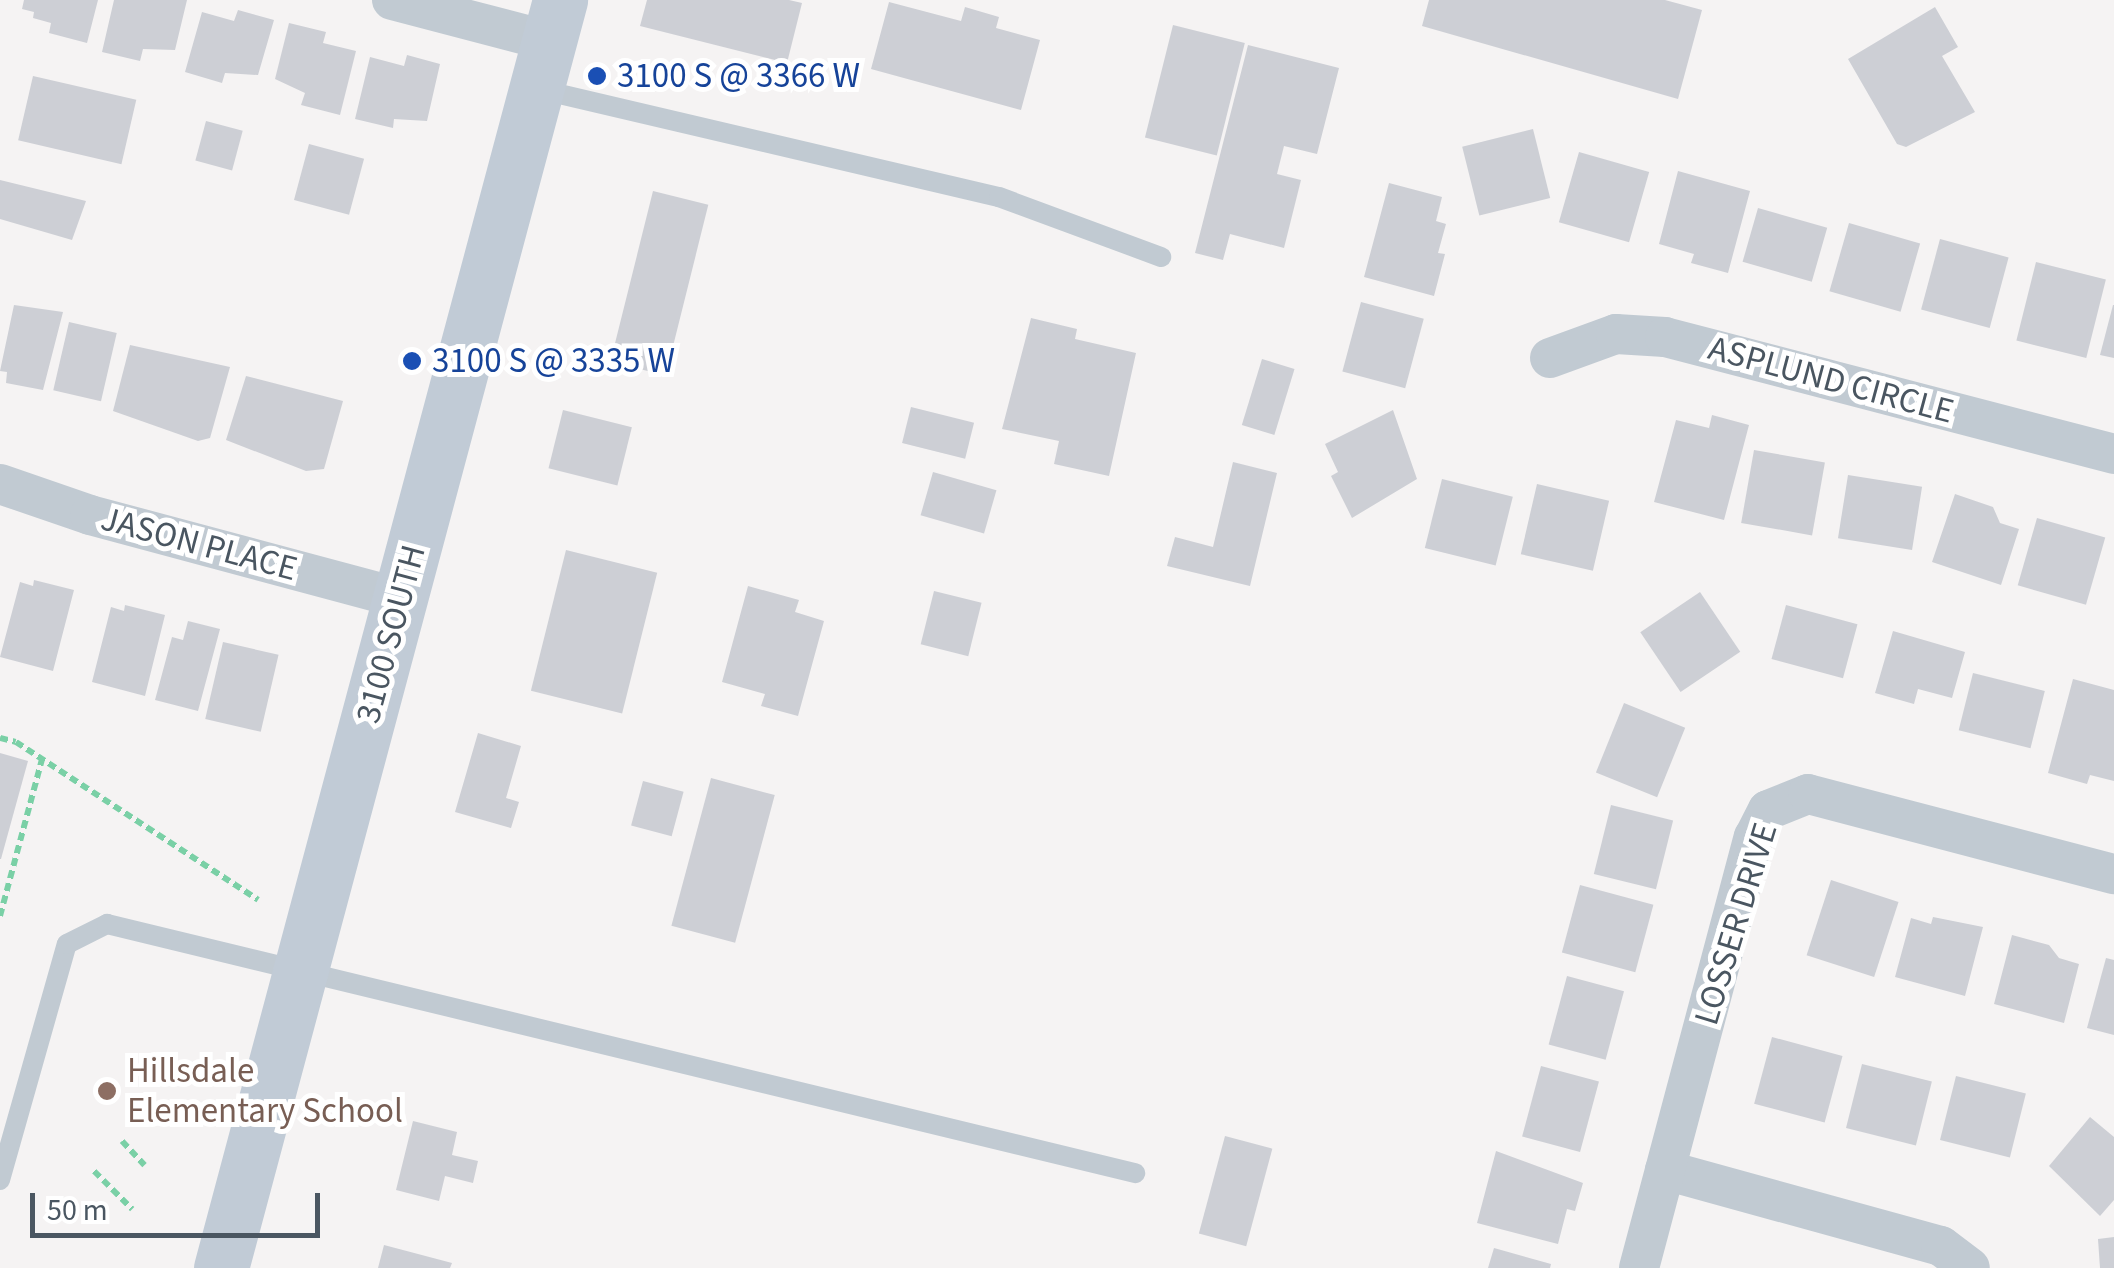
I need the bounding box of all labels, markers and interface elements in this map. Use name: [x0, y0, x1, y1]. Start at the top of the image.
place label: 3100 S @ 3366 W: [617, 55, 860, 97]
marker: 3100 S @ 3366 W: [586, 65, 608, 87]
street label: ASPLUND CIRCLE: [1704, 327, 1958, 433]
place label: 3100 S @ 3335 W: [432, 340, 675, 382]
marker: 3100 S @ 3335 W: [401, 350, 423, 372]
street label: JASON PLACE: [96, 498, 302, 590]
street label: 3100 SOUTH: [347, 540, 435, 728]
street label: LOSSER DRIVE: [1685, 818, 1787, 1030]
place label: Hillsdale Elementary School: [127, 1050, 403, 1132]
marker: Hillsdale Elementary School: [96, 1080, 118, 1102]
scale bar: [35, 1173, 325, 1235]
text: 50 m: [47, 1189, 108, 1232]

